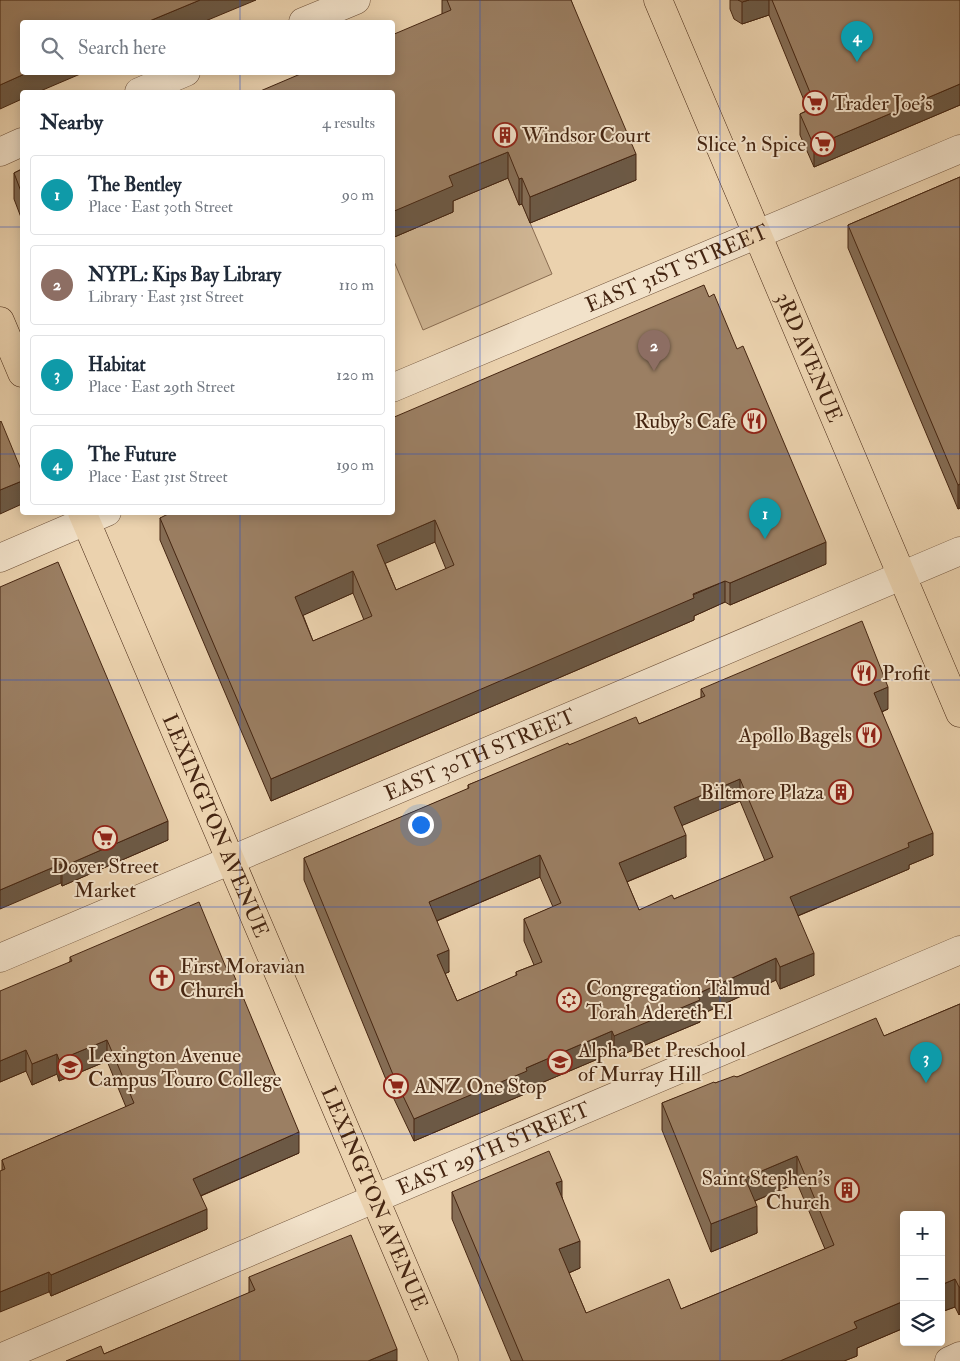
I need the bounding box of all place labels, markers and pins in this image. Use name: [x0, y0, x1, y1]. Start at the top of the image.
pin: 4: [841, 21, 873, 62]
supermarket icon: Trader Joe's: [802, 90, 828, 116]
place label: Trader Joe's: [832, 90, 932, 117]
building icon: Windsor Court: [492, 122, 518, 148]
place label: Windsor Court: [521, 122, 651, 149]
place label: Slice 'n Spice: [697, 131, 806, 158]
supermarket icon: Slice 'n Spice: [810, 131, 836, 157]
pin: 2: [638, 330, 670, 371]
place label: Ruby's Cafe: [634, 408, 736, 435]
restaurant icon: Ruby's Cafe: [741, 408, 767, 434]
pin: 1: [749, 498, 781, 539]
restaurant icon: Profit: [851, 660, 877, 686]
place label: Profit: [882, 660, 931, 687]
place label: Apollo Bagels: [738, 722, 852, 749]
restaurant icon: Apollo Bagels: [856, 722, 882, 748]
place label: Biltmore Plaza: [700, 779, 824, 806]
building icon: Biltmore Plaza: [828, 779, 854, 805]
supermarket icon: Dover Street Market: [92, 825, 118, 851]
place label: Dover Street Market: [51, 853, 159, 904]
place label: First Moravian Church: [180, 953, 305, 1004]
church icon: First Moravian Church: [149, 965, 175, 991]
place label: Congregation Talmud Torah Adereth El: [586, 975, 771, 1026]
synagogue icon: Congregation Talmud Torah Adereth El: [556, 987, 582, 1013]
place label: Alpha Bet Preschool of Murray Hill: [577, 1037, 746, 1088]
place label: Lexington Avenue Campus Touro College: [88, 1042, 282, 1093]
pin: 3: [910, 1042, 942, 1083]
school or university icon: Alpha Bet Preschool of Murray Hill: [547, 1049, 573, 1075]
school or university icon: Lexington Avenue Campus Touro College: [57, 1054, 83, 1080]
supermarket icon: ANZ One Stop: [383, 1073, 409, 1099]
place label: ANZ One Stop: [413, 1073, 547, 1100]
place label: Saint Stephen's Church: [702, 1165, 830, 1216]
building icon: Saint Stephen's Church: [834, 1177, 860, 1203]

